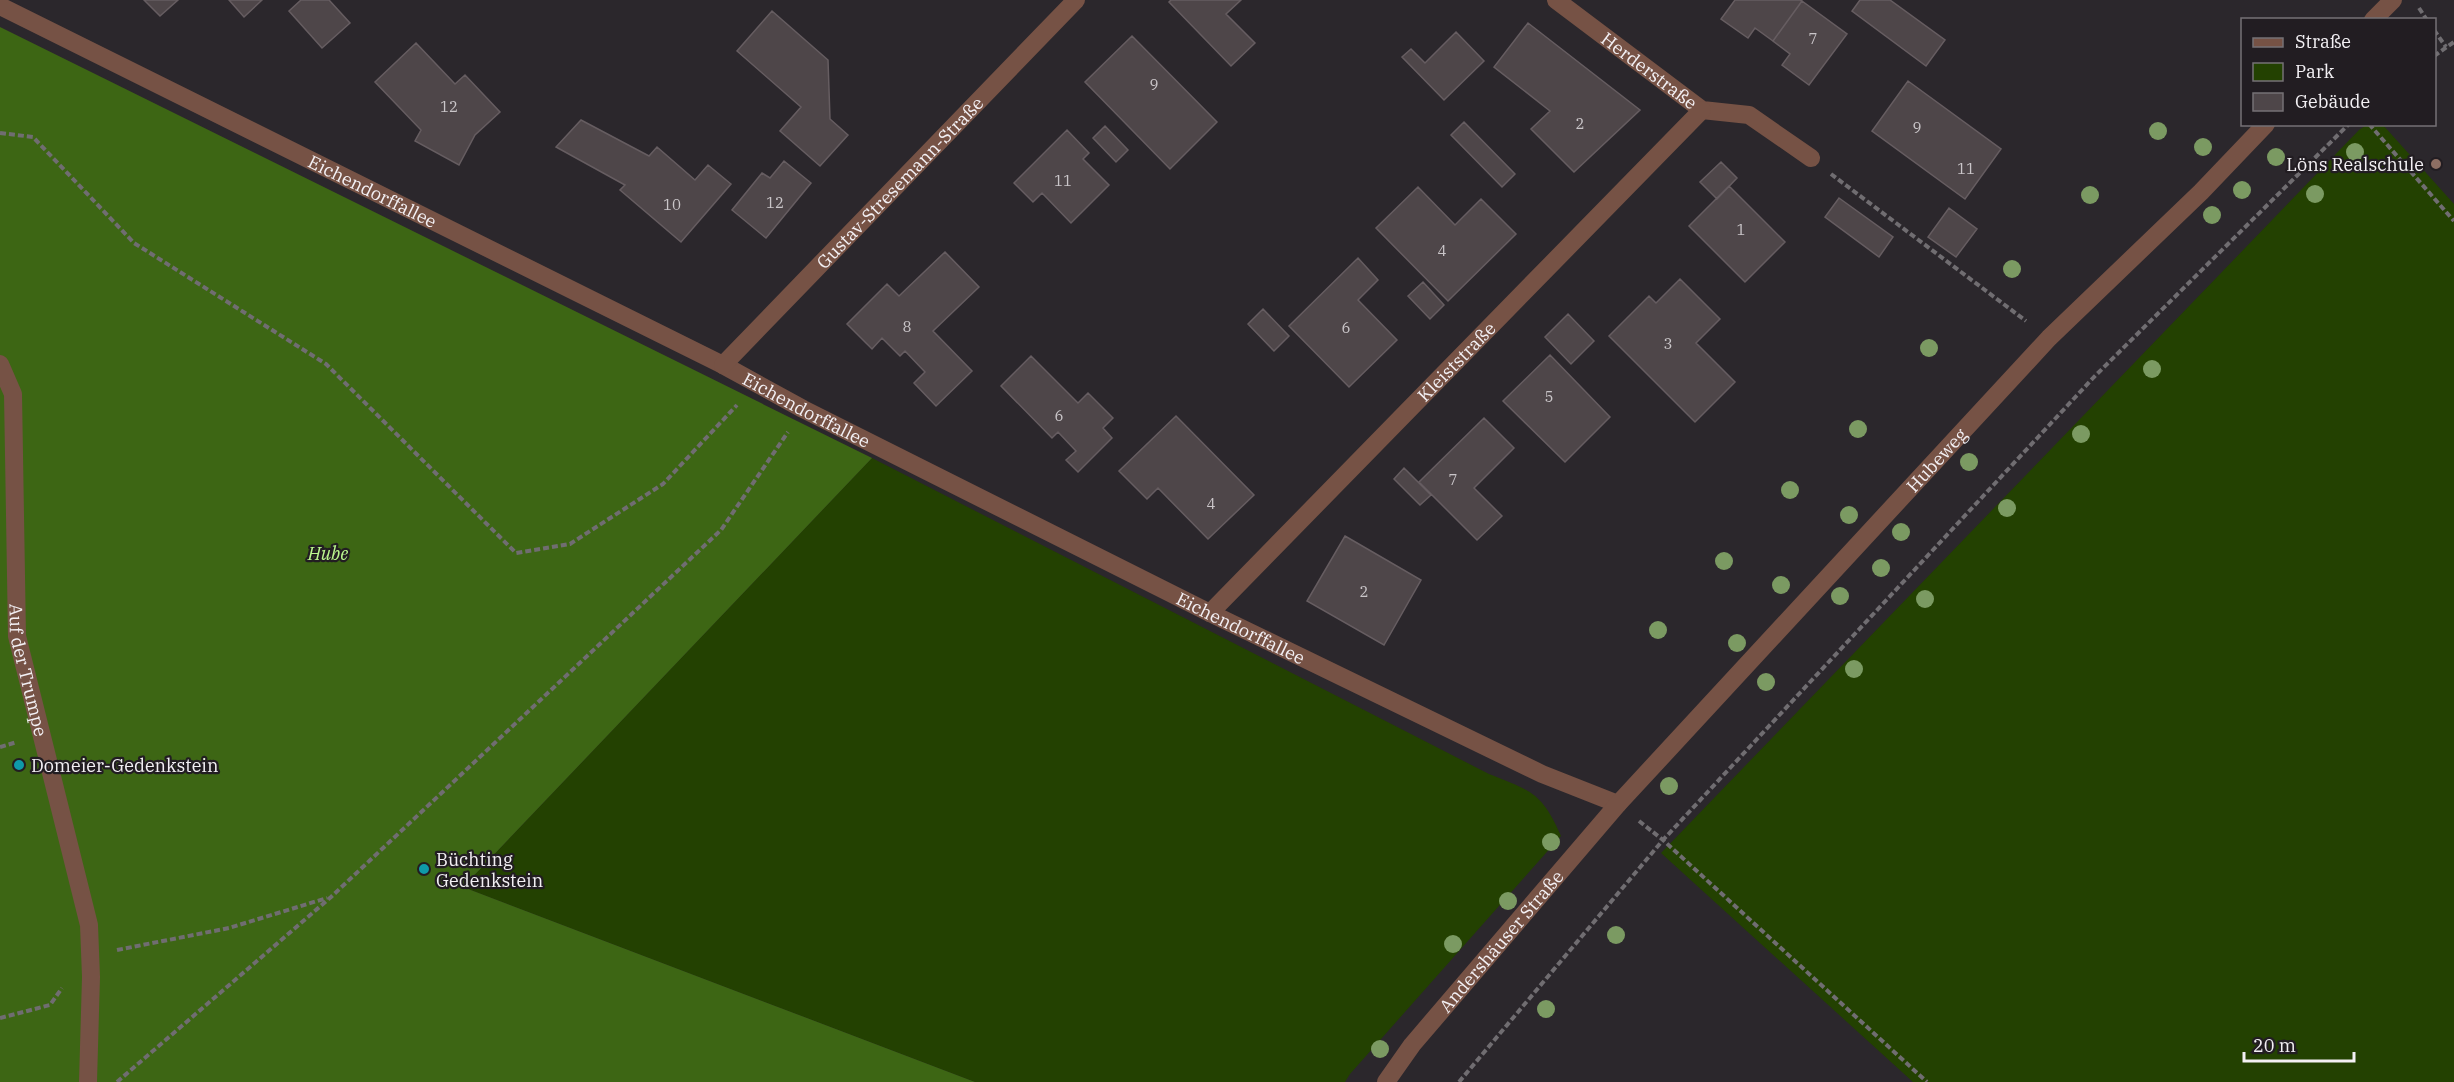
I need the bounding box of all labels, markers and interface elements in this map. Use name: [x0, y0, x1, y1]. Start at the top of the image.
legend: [2241, 18, 2436, 126]
street label: Herderstraße: [1597, 27, 1702, 114]
house number: 7: [1808, 29, 1818, 48]
text: Straße: [2295, 30, 2351, 53]
text: Park: [2295, 60, 2335, 83]
house number: 9: [1149, 75, 1159, 94]
text: Gebäude: [2295, 90, 2370, 113]
street label: Gustav-Stresemann-Straße: [811, 92, 988, 273]
house number: 12: [440, 97, 458, 116]
house number: 2: [1575, 114, 1585, 133]
house number: 9: [1912, 118, 1922, 137]
street label: Eichendorffallee: [305, 149, 441, 233]
place label: Löns Realschule: [2286, 153, 2424, 176]
marker: Löns Realschule: [2429, 157, 2443, 171]
house number: 11: [1957, 159, 1975, 178]
house number: 11: [1054, 171, 1072, 190]
house number: 12: [766, 193, 784, 212]
house number: 10: [663, 195, 681, 214]
house number: 1: [1736, 220, 1746, 239]
house number: 4: [1437, 241, 1447, 260]
house number: 8: [902, 317, 912, 336]
street label: Kleiststraße: [1412, 317, 1500, 406]
house number: 6: [1341, 318, 1351, 337]
house number: 3: [1663, 334, 1673, 353]
street label: Eichendorffallee: [739, 367, 874, 452]
house number: 5: [1544, 387, 1554, 406]
house number: 6: [1054, 406, 1064, 425]
street label: Hubeweg: [1901, 423, 1972, 497]
house number: 7: [1448, 470, 1458, 489]
house number: 4: [1206, 494, 1216, 513]
park label: Hube: [307, 542, 348, 565]
house number: 2: [1359, 582, 1369, 601]
street label: Eichendorffallee: [1173, 587, 1309, 669]
street label: Auf der Trumpe: [5, 603, 53, 739]
place label: Domeier-Gedenkstein: [31, 754, 218, 777]
marker: Domeier-Gedenkstein: [12, 758, 26, 772]
place label: Büchting Gedenkstein: [436, 848, 543, 892]
marker: Büchting Gedenkstein: [417, 862, 431, 876]
street label: Andershäuser Straße: [1434, 865, 1568, 1017]
scale bar: [2244, 1025, 2354, 1063]
text: 20 m: [2253, 1034, 2296, 1057]

